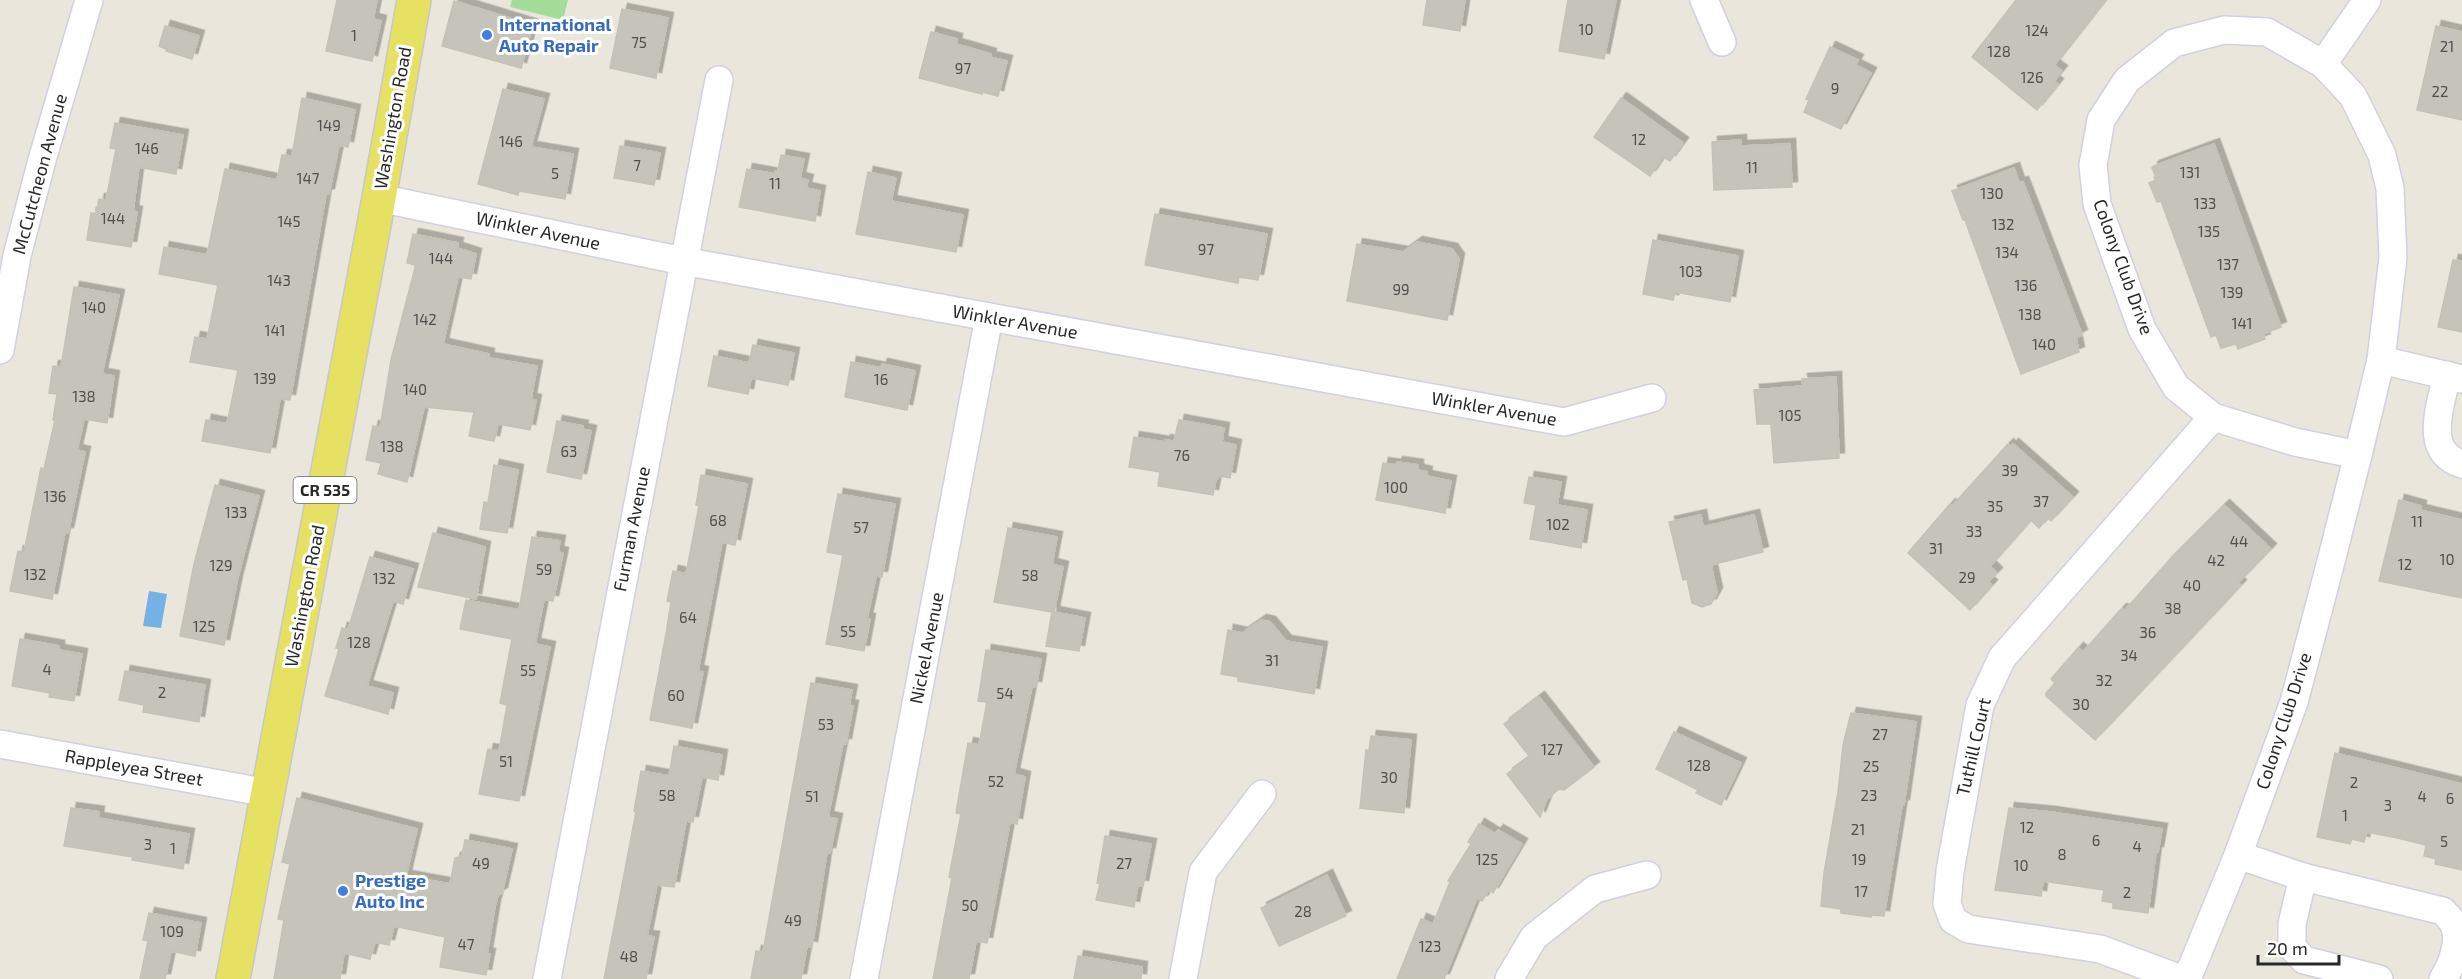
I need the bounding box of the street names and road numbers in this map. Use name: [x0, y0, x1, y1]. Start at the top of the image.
street label: Washington Road: [369, 45, 415, 191]
street label: McCutcheon Avenue: [7, 91, 71, 257]
street label: Colony Club Drive: [2089, 196, 2159, 337]
street label: Winkler Avenue: [474, 206, 603, 254]
street label: Winkler Avenue: [951, 299, 1080, 343]
street label: Winkler Avenue: [1430, 386, 1559, 430]
street label: Furman Avenue: [608, 464, 654, 593]
road number: CR 535: [294, 477, 356, 503]
street label: Washington Road: [279, 523, 329, 669]
street label: Nickel Avenue: [904, 590, 948, 706]
street label: Colony Club Drive: [2251, 650, 2316, 792]
street label: Tuthill Court: [1951, 695, 1995, 798]
street label: Rappleyea Street: [63, 744, 205, 790]

